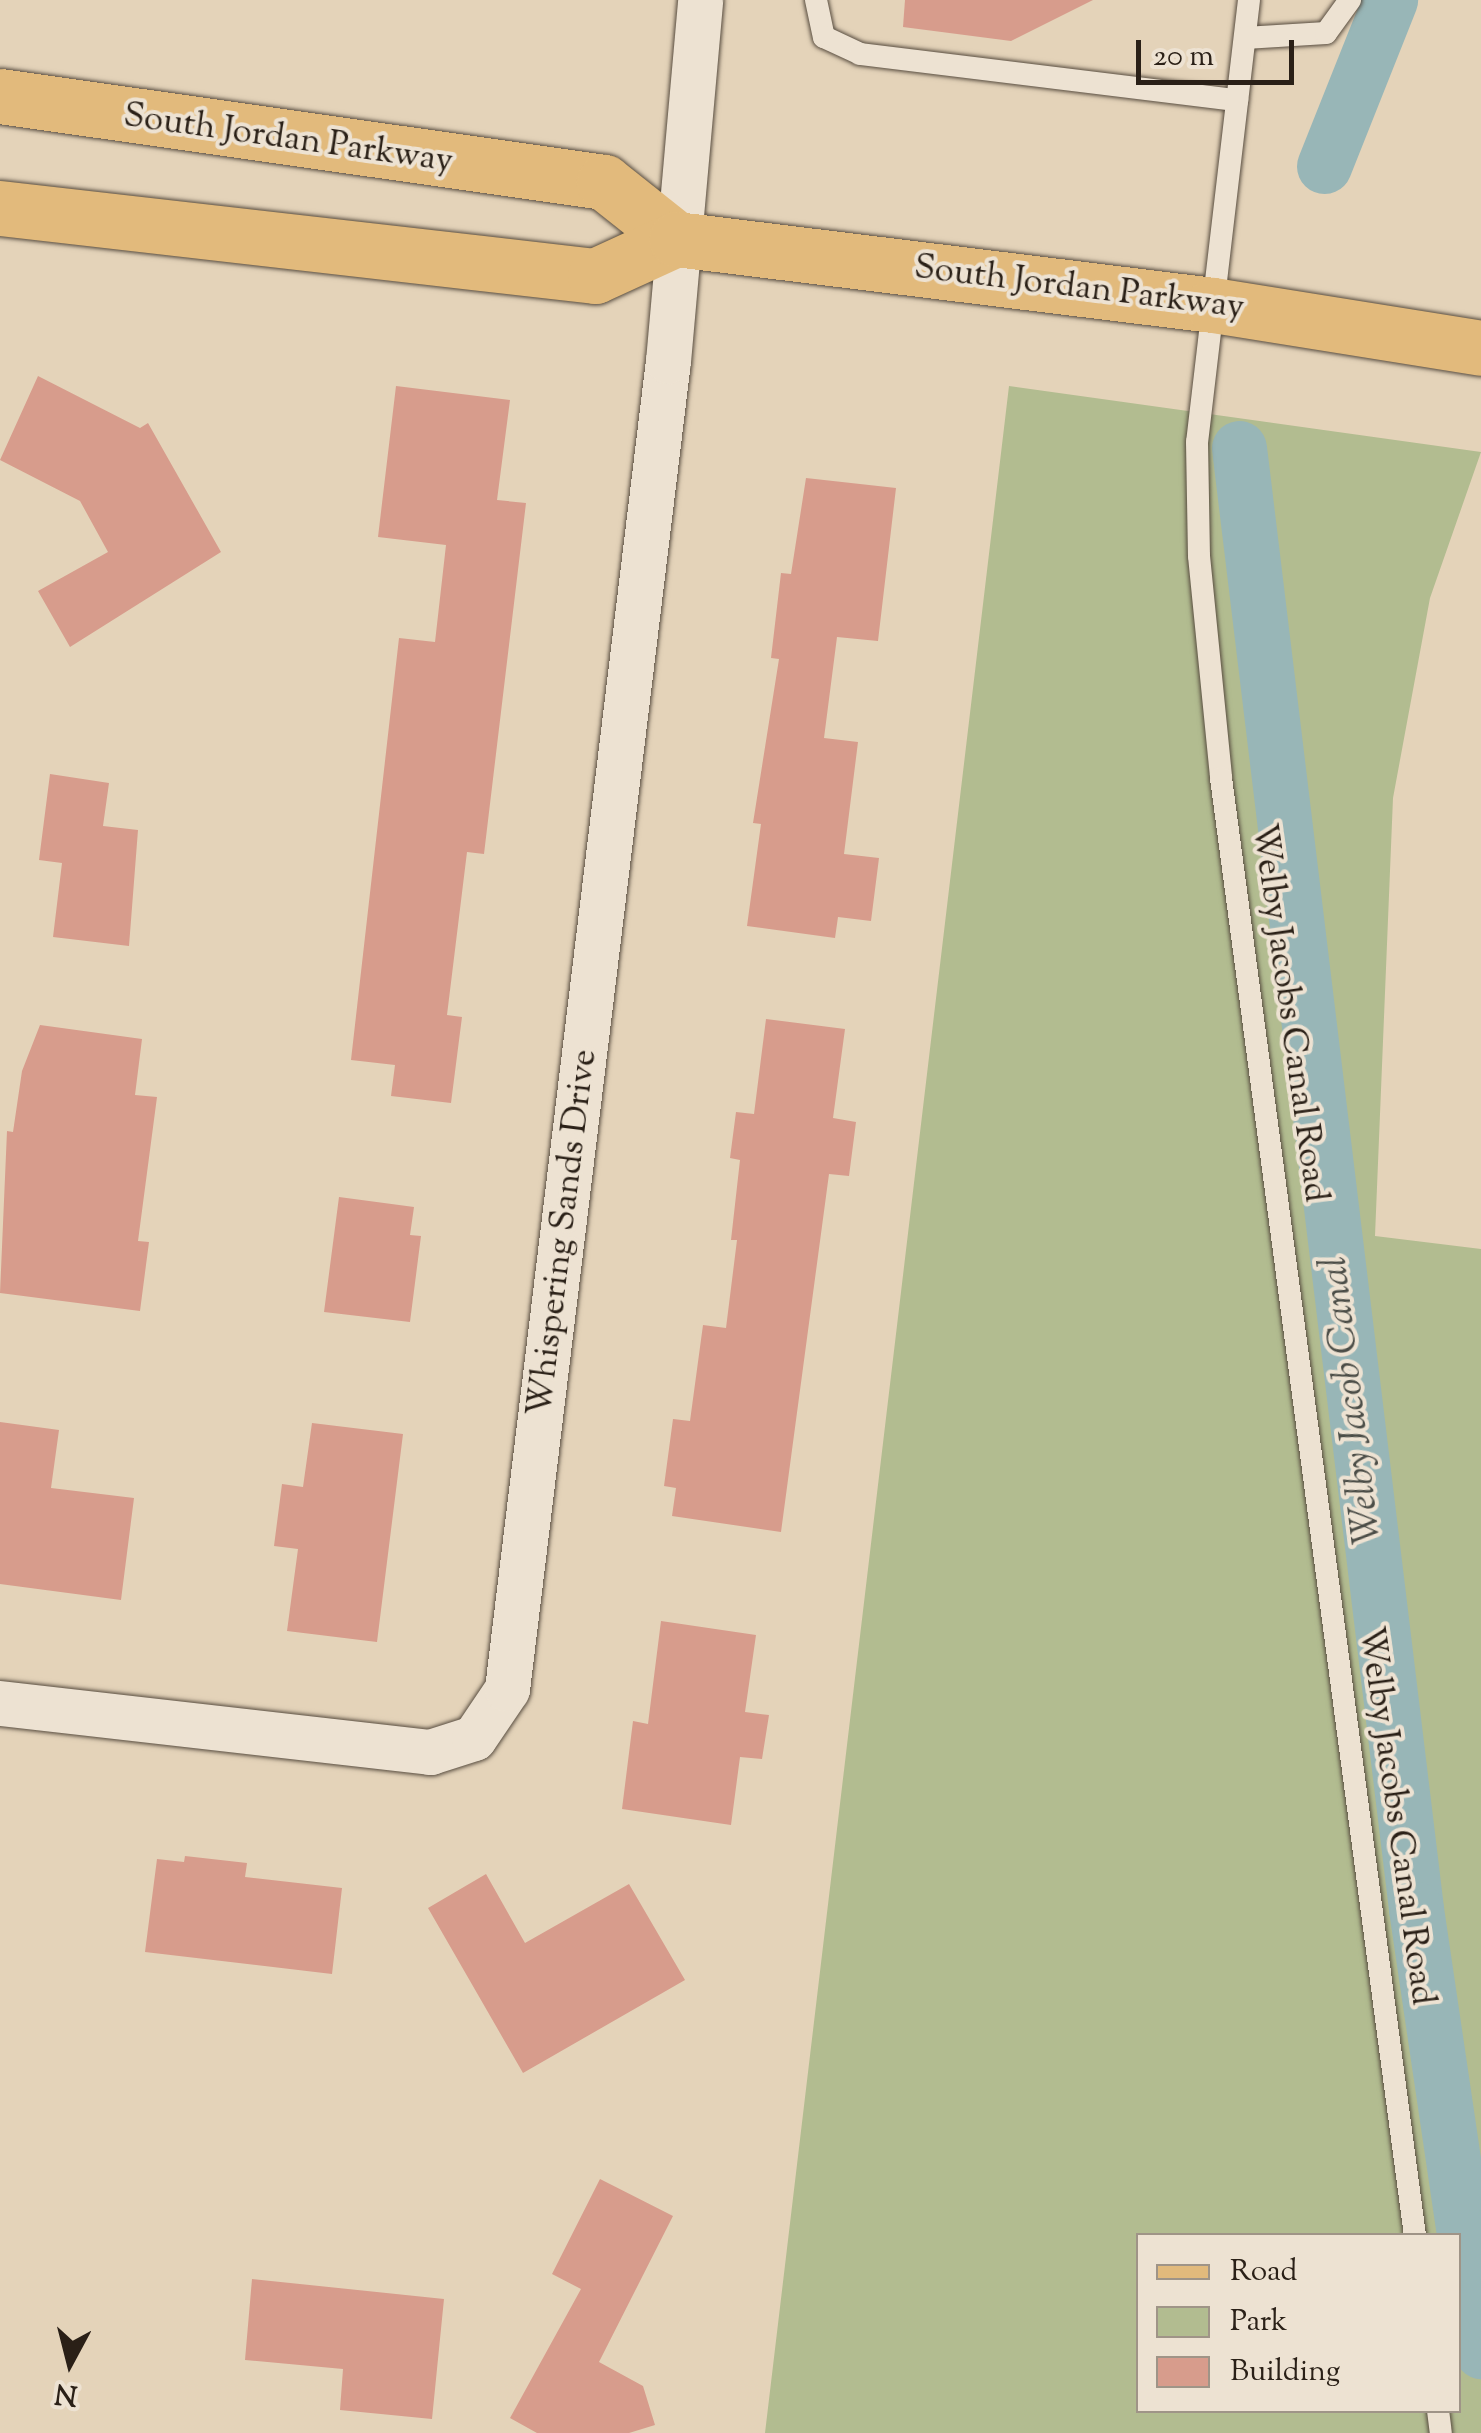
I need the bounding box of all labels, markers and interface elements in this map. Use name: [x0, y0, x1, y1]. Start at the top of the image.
scale bar: [1141, 20, 1298, 82]
text: 20 m: [1153, 36, 1214, 79]
street label: South Jordan Parkway: [121, 96, 455, 184]
street label: South Jordan Parkway: [912, 248, 1246, 330]
street label: Welby Jacobs Canal Road: [1241, 821, 1335, 1205]
street label: Whispering Sands Drive: [521, 1047, 607, 1419]
water label: Welby Jacob Canal: [1314, 1254, 1394, 1546]
street label: Welby Jacobs Canal Road: [1348, 1624, 1442, 2008]
legend: [1136, 2233, 1461, 2413]
text: Road: [1230, 2251, 1297, 2294]
text: Park: [1230, 2301, 1287, 2344]
north arrow: [20, 2313, 120, 2413]
text: Building: [1230, 2351, 1340, 2394]
text: N: [53, 2372, 80, 2414]

